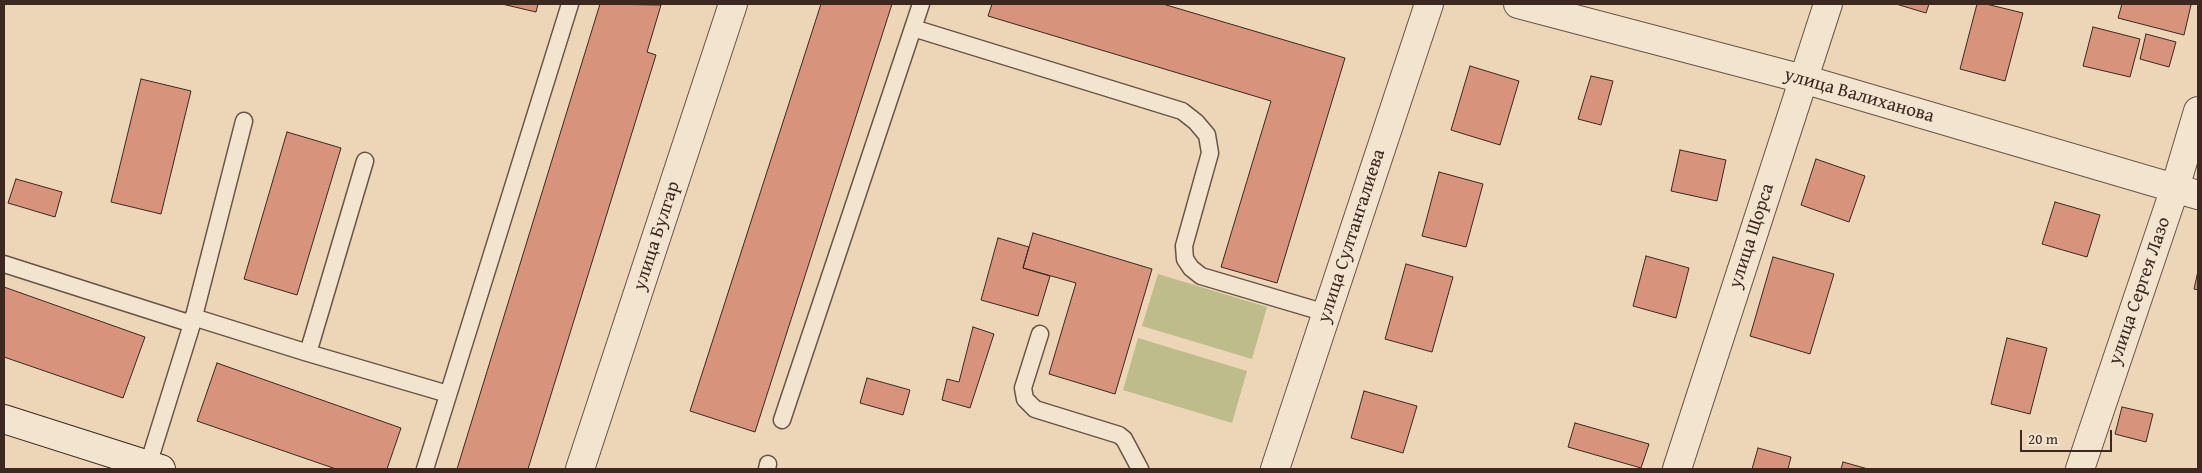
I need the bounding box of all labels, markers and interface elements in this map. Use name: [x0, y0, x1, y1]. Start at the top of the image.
street label: улица Валиханова: [1781, 64, 1937, 128]
street label: улица Султангалиева: [1313, 146, 1391, 326]
street label: улица Булгар: [629, 178, 685, 294]
street label: улица Щорса: [1724, 181, 1780, 291]
street label: улица Сергея Лазо: [2104, 214, 2176, 368]
scale bar: [2022, 420, 2114, 452]
text: 20 m: [2028, 428, 2058, 449]

